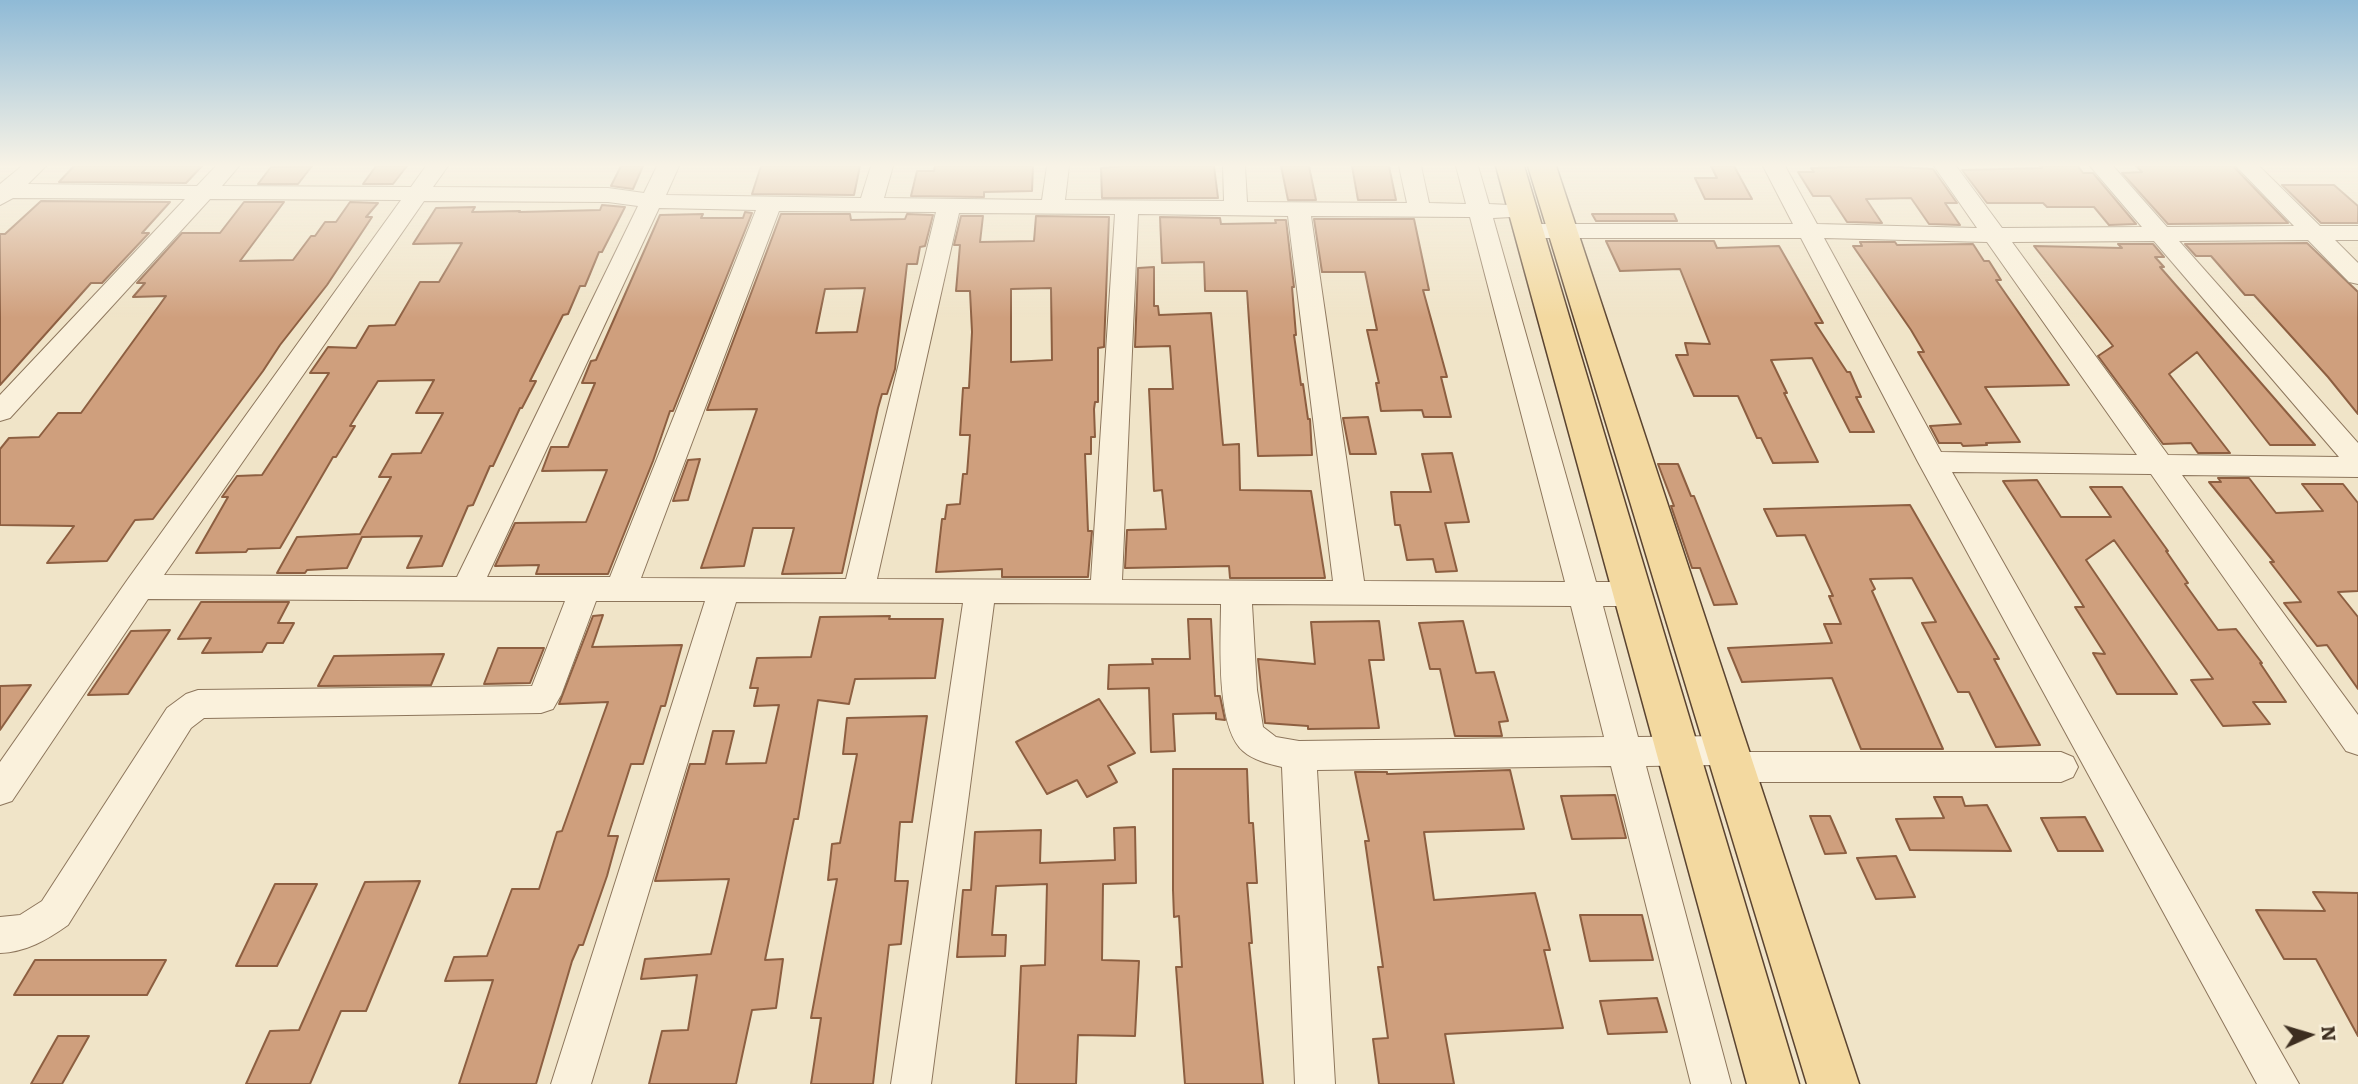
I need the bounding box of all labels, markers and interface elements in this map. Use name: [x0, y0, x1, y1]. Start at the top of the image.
north arrow: [2274, 1000, 2344, 1070]
text: N: [2315, 1025, 2344, 1042]

